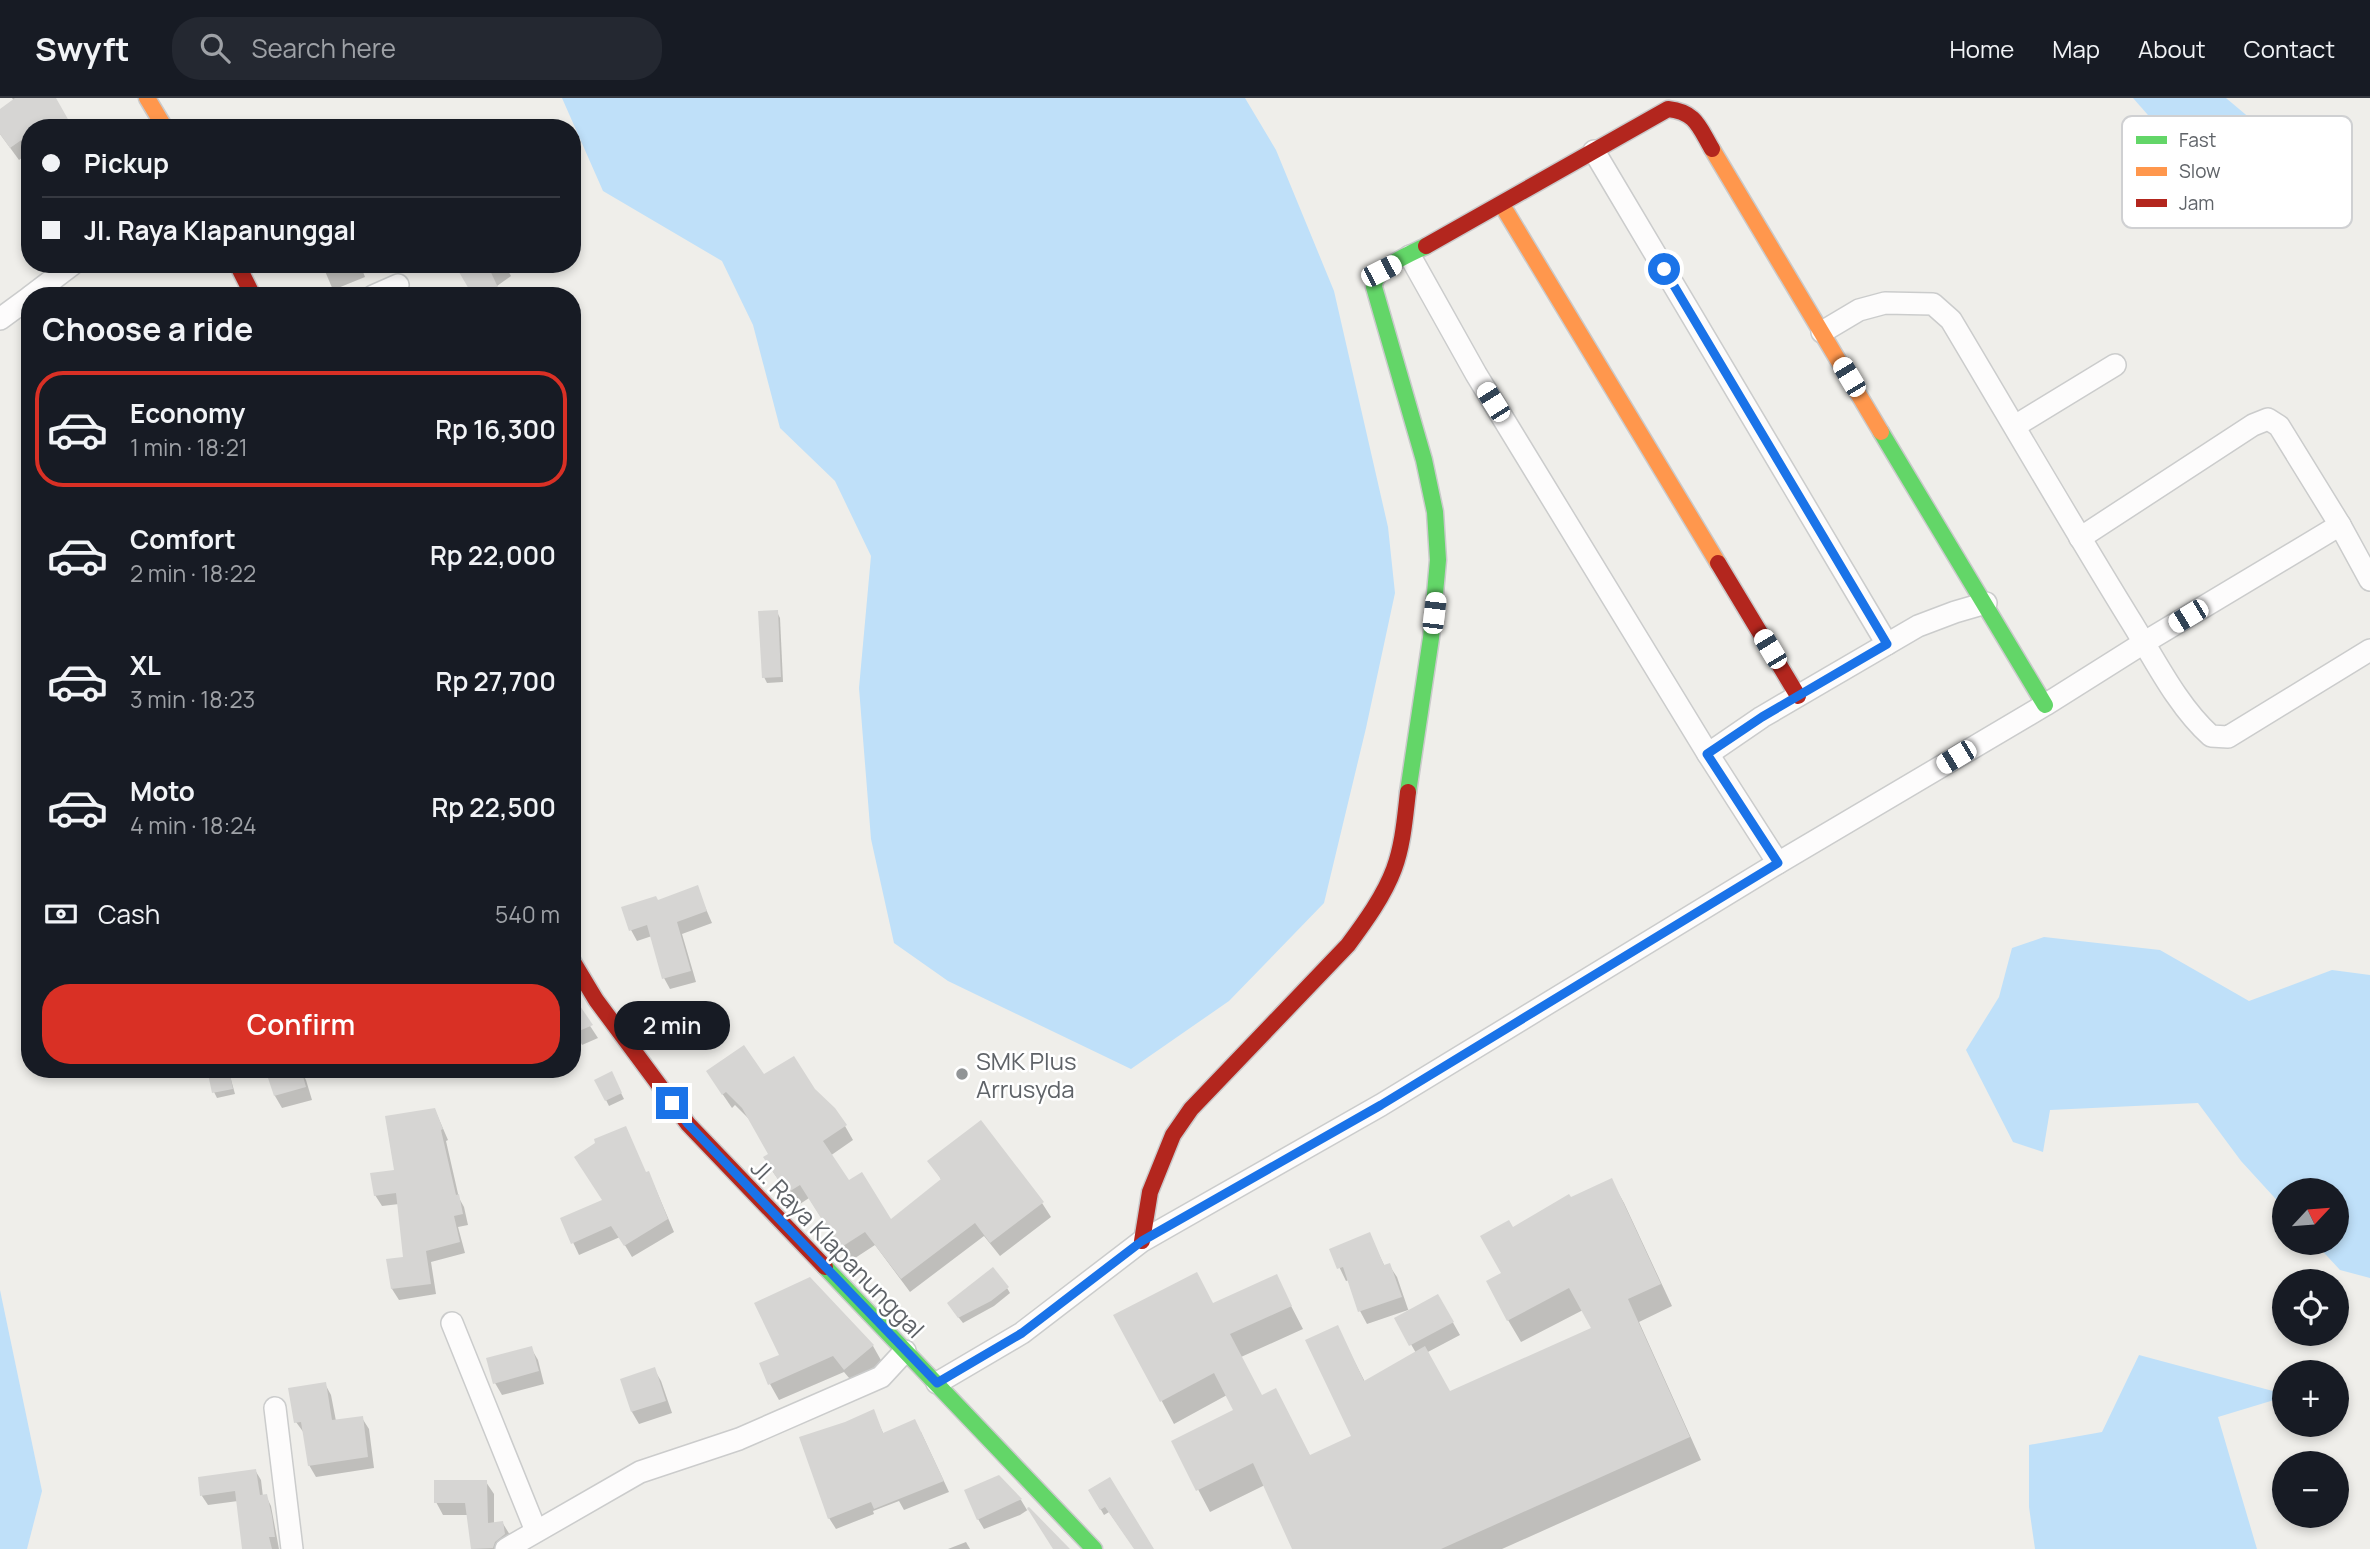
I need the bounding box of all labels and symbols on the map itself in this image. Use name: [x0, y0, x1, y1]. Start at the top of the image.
legend: [2122, 116, 2352, 228]
text: Fast: [2179, 127, 2216, 153]
text: Slow: [2179, 158, 2221, 184]
text: Jam: [2179, 190, 2214, 216]
car: [1358, 252, 1405, 290]
route start: [1648, 253, 1680, 285]
car: [1830, 354, 1869, 400]
car: [1473, 379, 1514, 425]
car: [1422, 591, 1447, 635]
car: [2165, 596, 2212, 636]
car: [1751, 626, 1790, 672]
car: [1933, 737, 1980, 777]
callout: 2 min: [614, 1002, 730, 1051]
place label: SMK Plus Arrusyda: [976, 1044, 1077, 1105]
marker: SMK Plus Arrusyda: [954, 1066, 970, 1082]
route end: [656, 1087, 688, 1119]
street label: Jl. Raya Klapanunggal: [744, 1151, 932, 1345]
north arrow: [2272, 1178, 2348, 1255]

